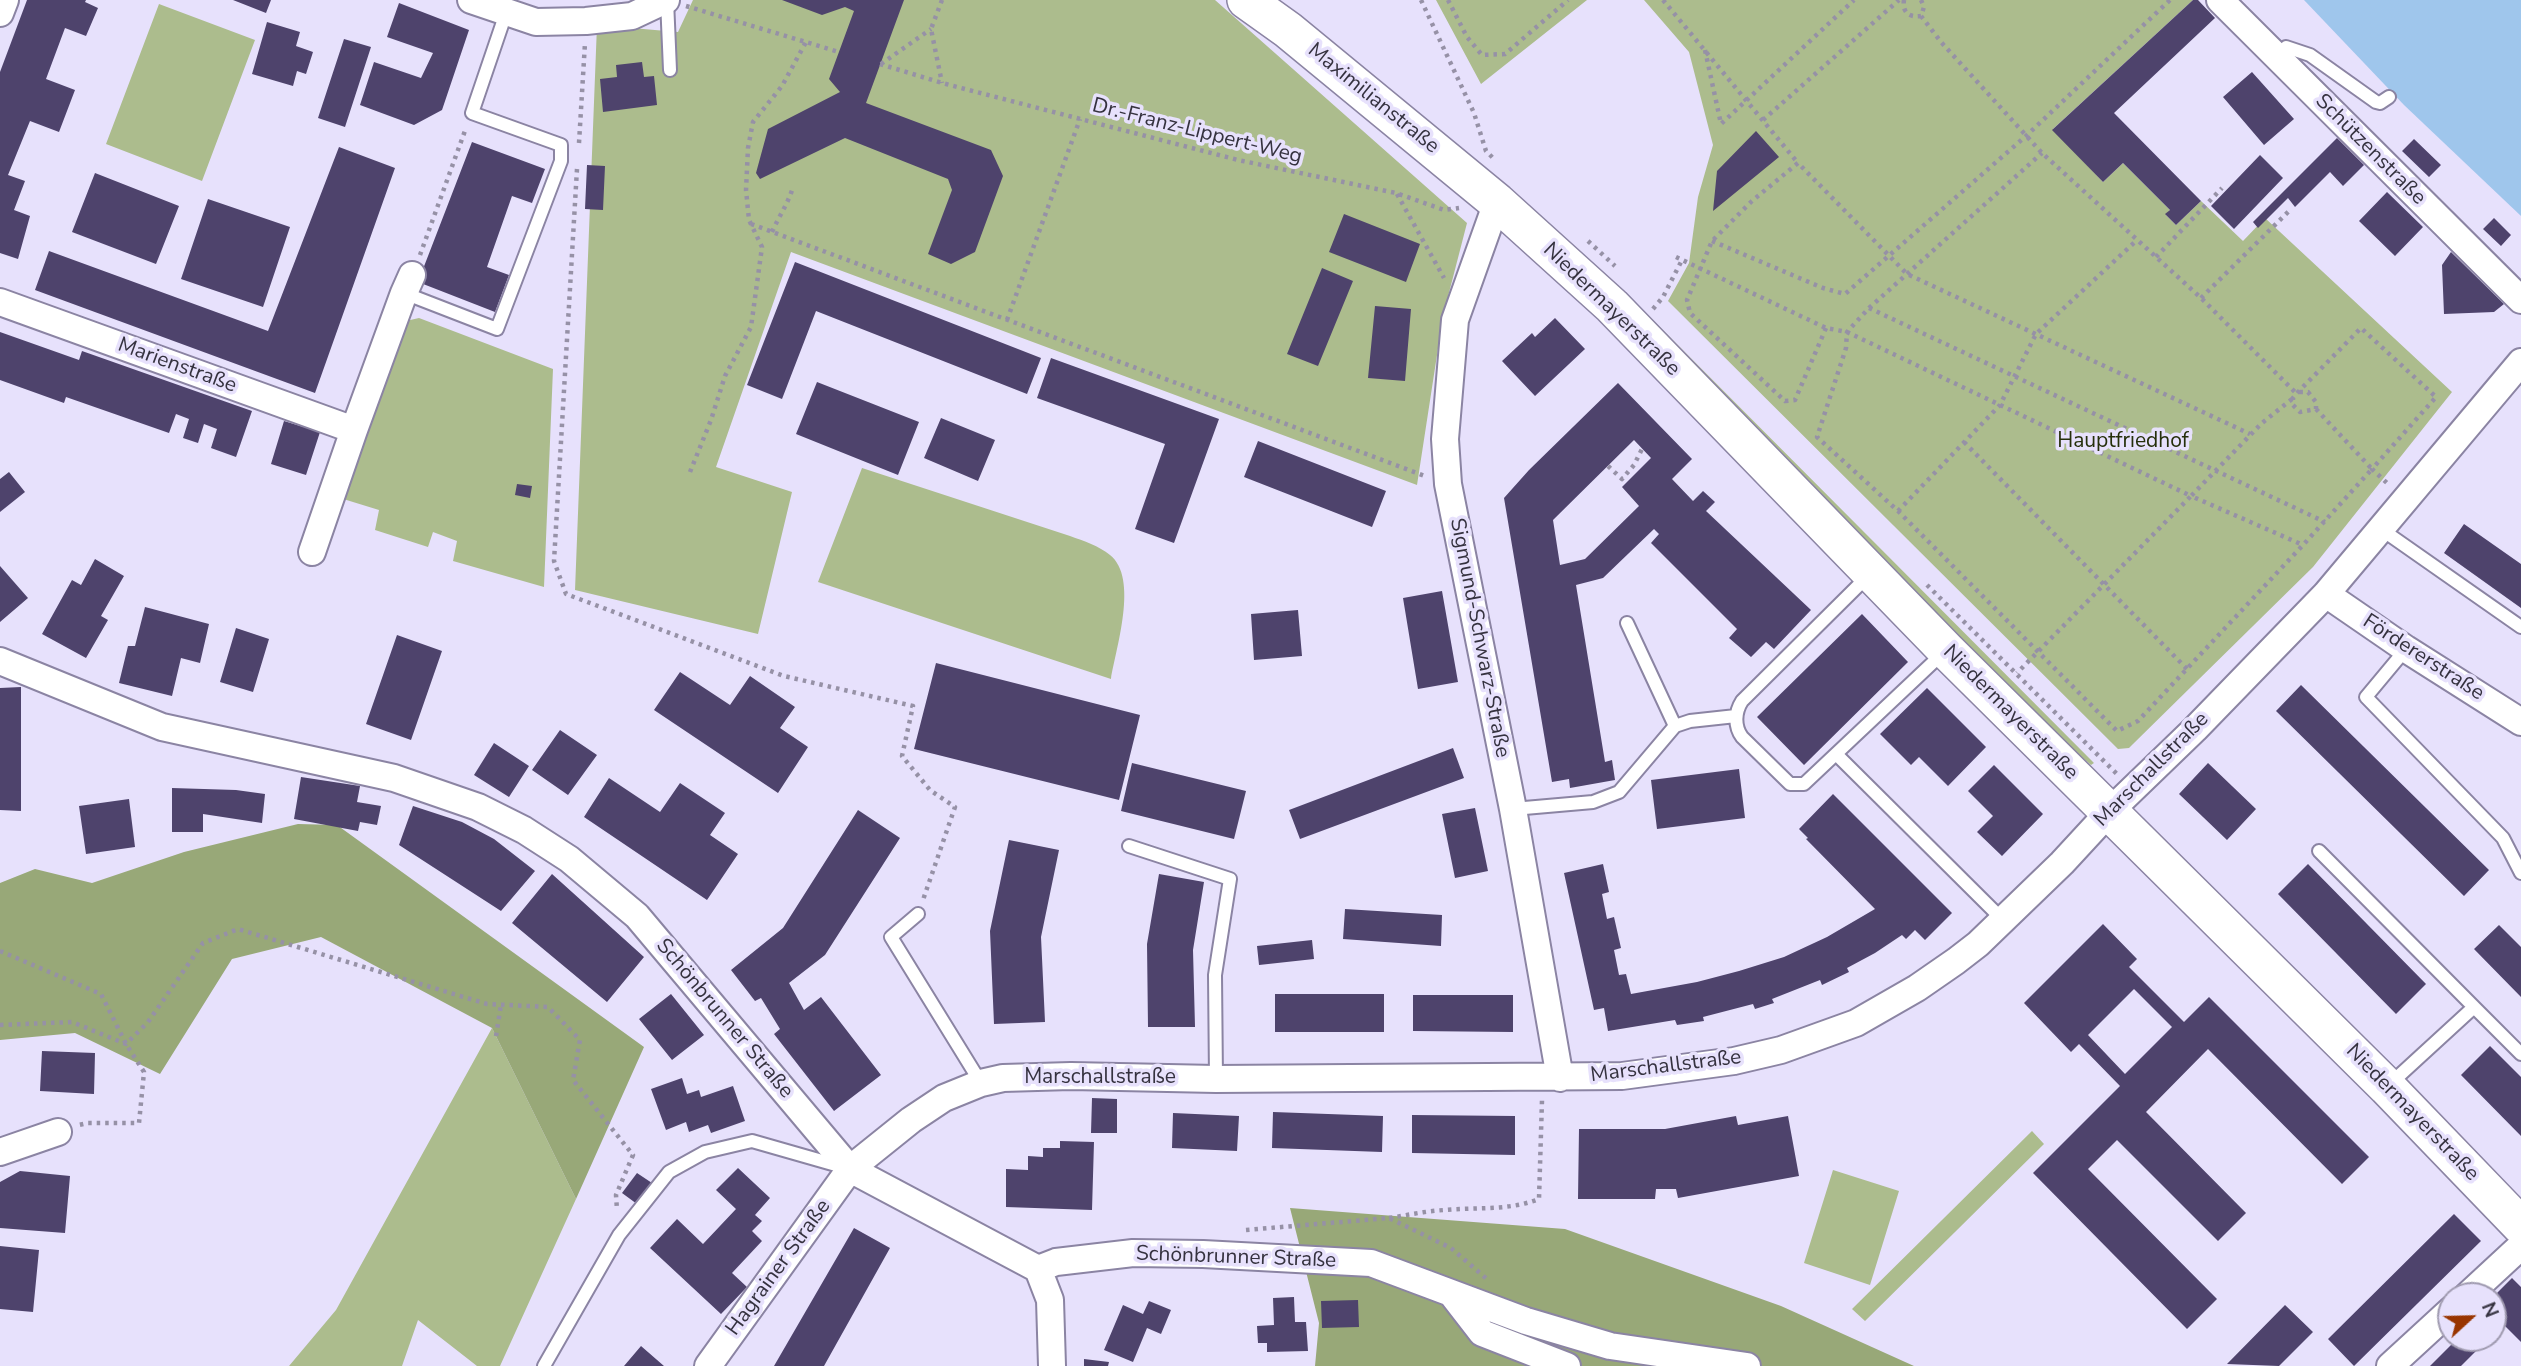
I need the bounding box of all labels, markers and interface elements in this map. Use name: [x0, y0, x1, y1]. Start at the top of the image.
street label: Maximilianstraße: [1302, 38, 1444, 160]
street label: Schützenstraße: [2309, 89, 2431, 211]
street label: Dr.-Franz-Lippert-Weg: [1089, 94, 1305, 170]
street label: Niedermayerstraße: [1537, 238, 1685, 382]
street label: Marienstraße: [114, 333, 240, 399]
park label: Hauptfriedhof: [2057, 429, 2189, 455]
street label: Sigmund-Schwarz-Straße: [1443, 516, 1515, 760]
street label: Fördererstraße: [2358, 609, 2488, 707]
street label: Niedermayerstraße: [1937, 640, 2083, 786]
street label: Marschallstraße: [2089, 707, 2215, 833]
street label: Schönbrunner Straße: [650, 934, 798, 1104]
street label: Niedermayerstraße: [2340, 1039, 2484, 1187]
street label: Marschallstraße: [1589, 1045, 1743, 1089]
street label: Marschallstraße: [1024, 1065, 1176, 1091]
street label: Hagrainer Straße: [721, 1195, 837, 1341]
street label: Schönbrunner Straße: [1135, 1242, 1337, 1274]
north arrow: [2437, 1282, 2507, 1352]
text: N: [2475, 1298, 2504, 1321]

